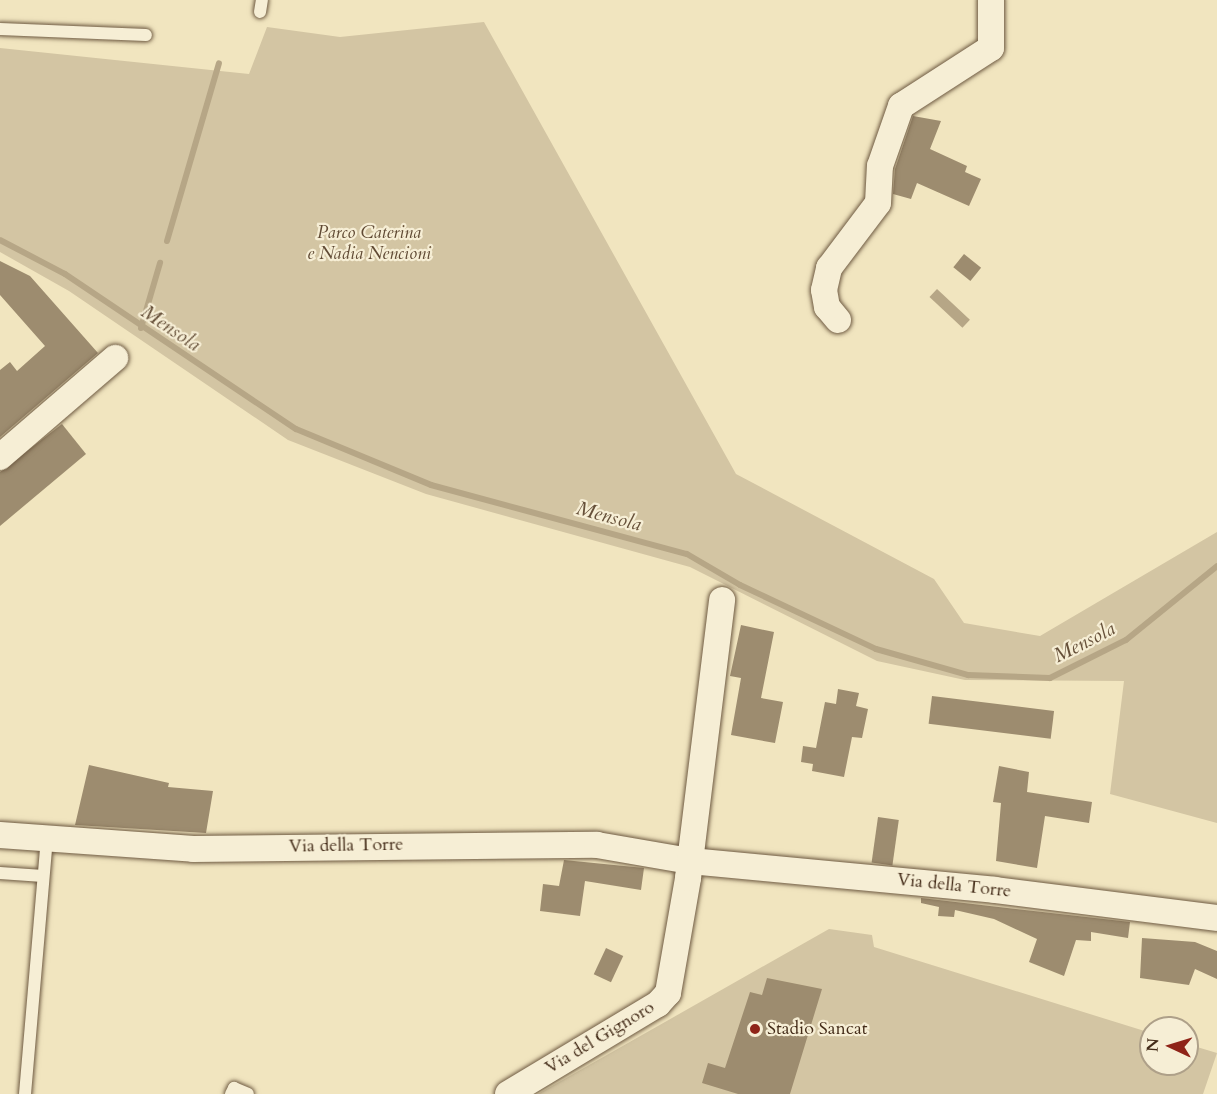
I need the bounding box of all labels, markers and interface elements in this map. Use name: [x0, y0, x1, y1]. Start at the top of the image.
park label: Parco Caterina e Nadia Nencioni: [307, 223, 431, 266]
water label: Mensola: [137, 300, 205, 356]
water label: Mensola: [574, 496, 644, 536]
water label: Mensola: [1049, 616, 1119, 668]
street label: Via della Torre: [288, 834, 404, 858]
street label: Via della Torre: [896, 869, 1012, 903]
street label: Via del Gignoro: [541, 997, 659, 1079]
north arrow: [1139, 1016, 1199, 1076]
place label: Stadio Sancat: [767, 1018, 867, 1040]
marker: Stadio Sancat: [748, 1022, 762, 1036]
text: N: [1142, 1037, 1164, 1053]

